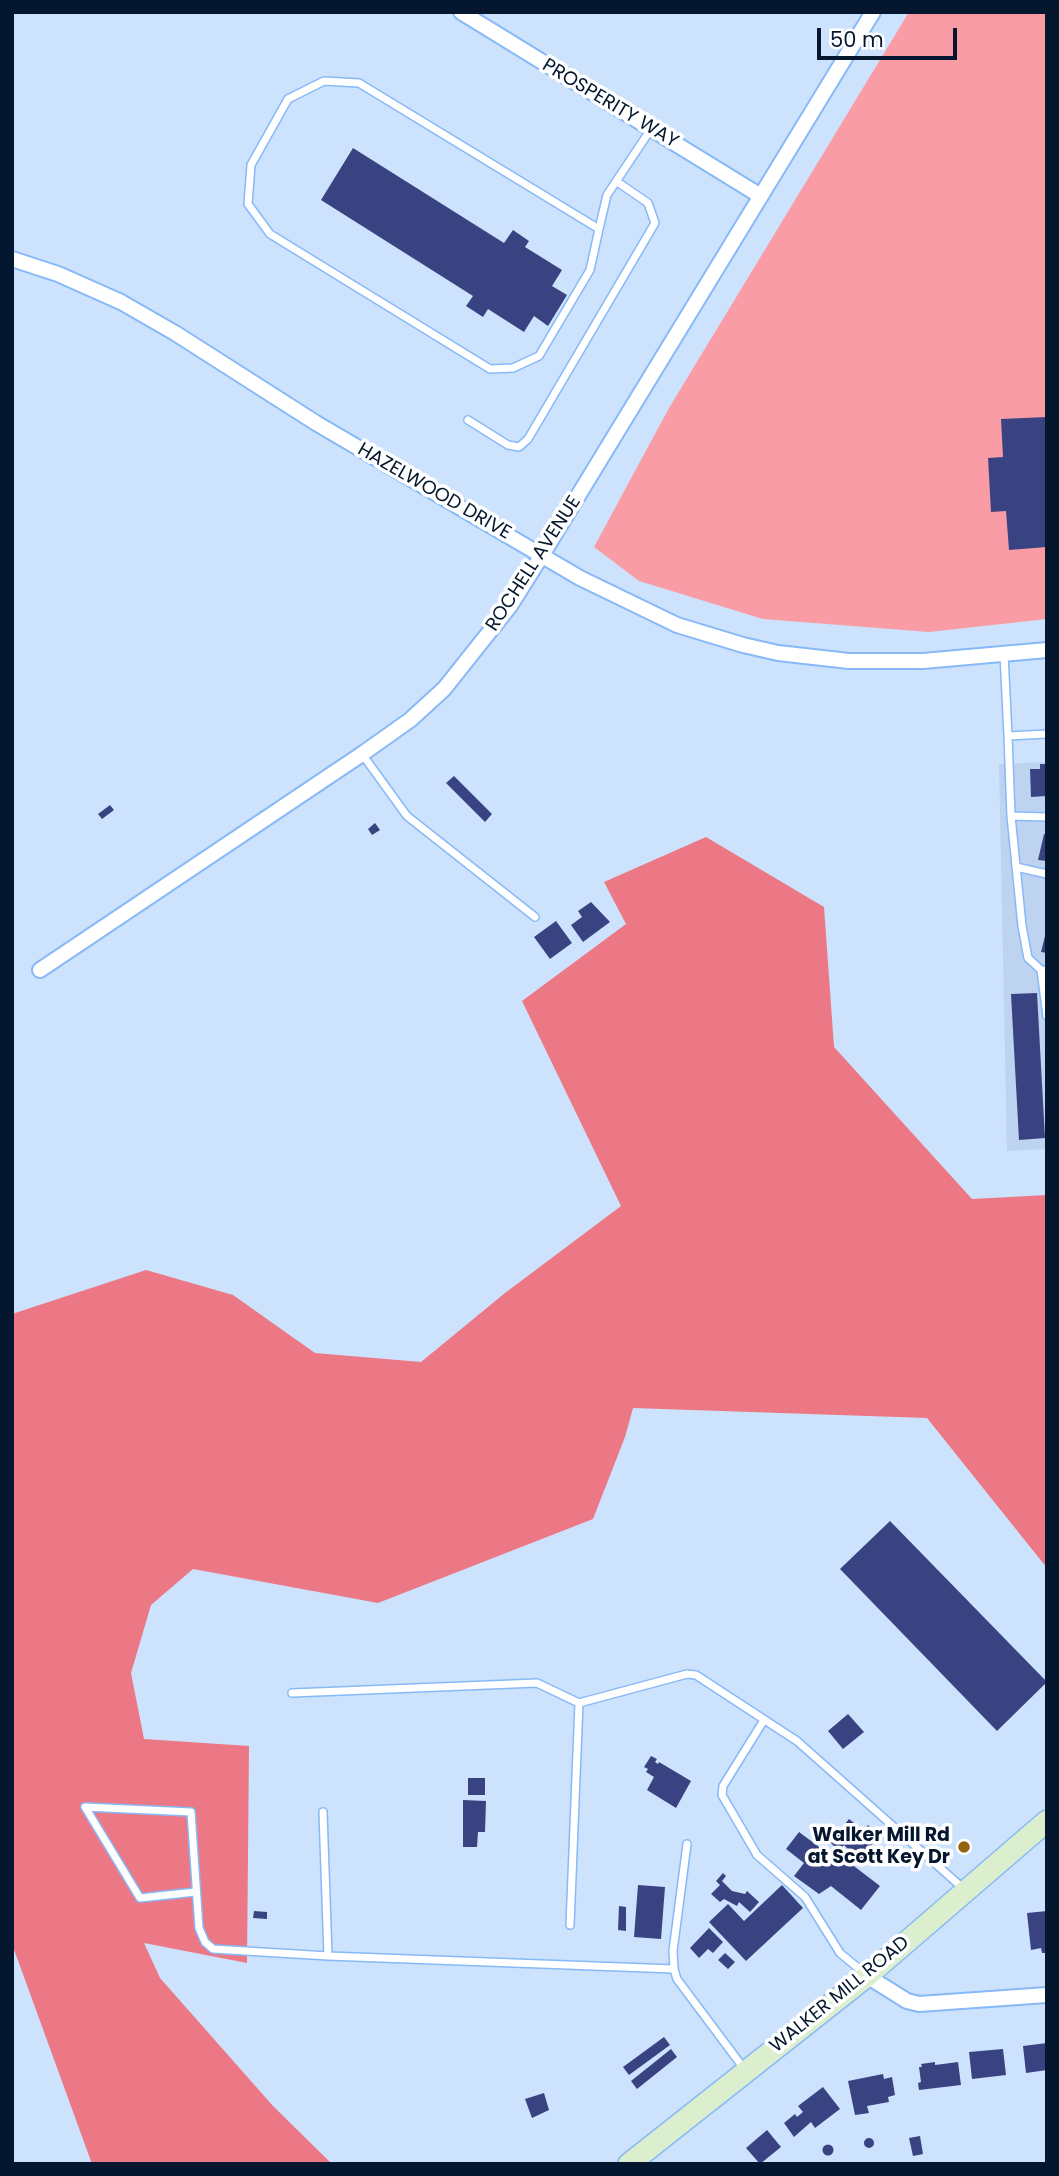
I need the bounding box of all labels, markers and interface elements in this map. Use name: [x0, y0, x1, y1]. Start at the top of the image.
scale bar: [821, 14, 961, 58]
text: 50 m: [830, 25, 884, 54]
street label: PROSPERITY WAY: [538, 54, 682, 154]
street label: HAZELWOOD DRIVE: [353, 439, 515, 545]
street label: ROCHELL AVENUE: [482, 492, 586, 636]
place label: Walker Mill Rd at Scott Key Dr: [808, 1825, 950, 1869]
marker: Walker Mill Rd at Scott Key Dr: [956, 1839, 972, 1855]
street label: WALKER MILL ROAD: [766, 1932, 914, 2058]

